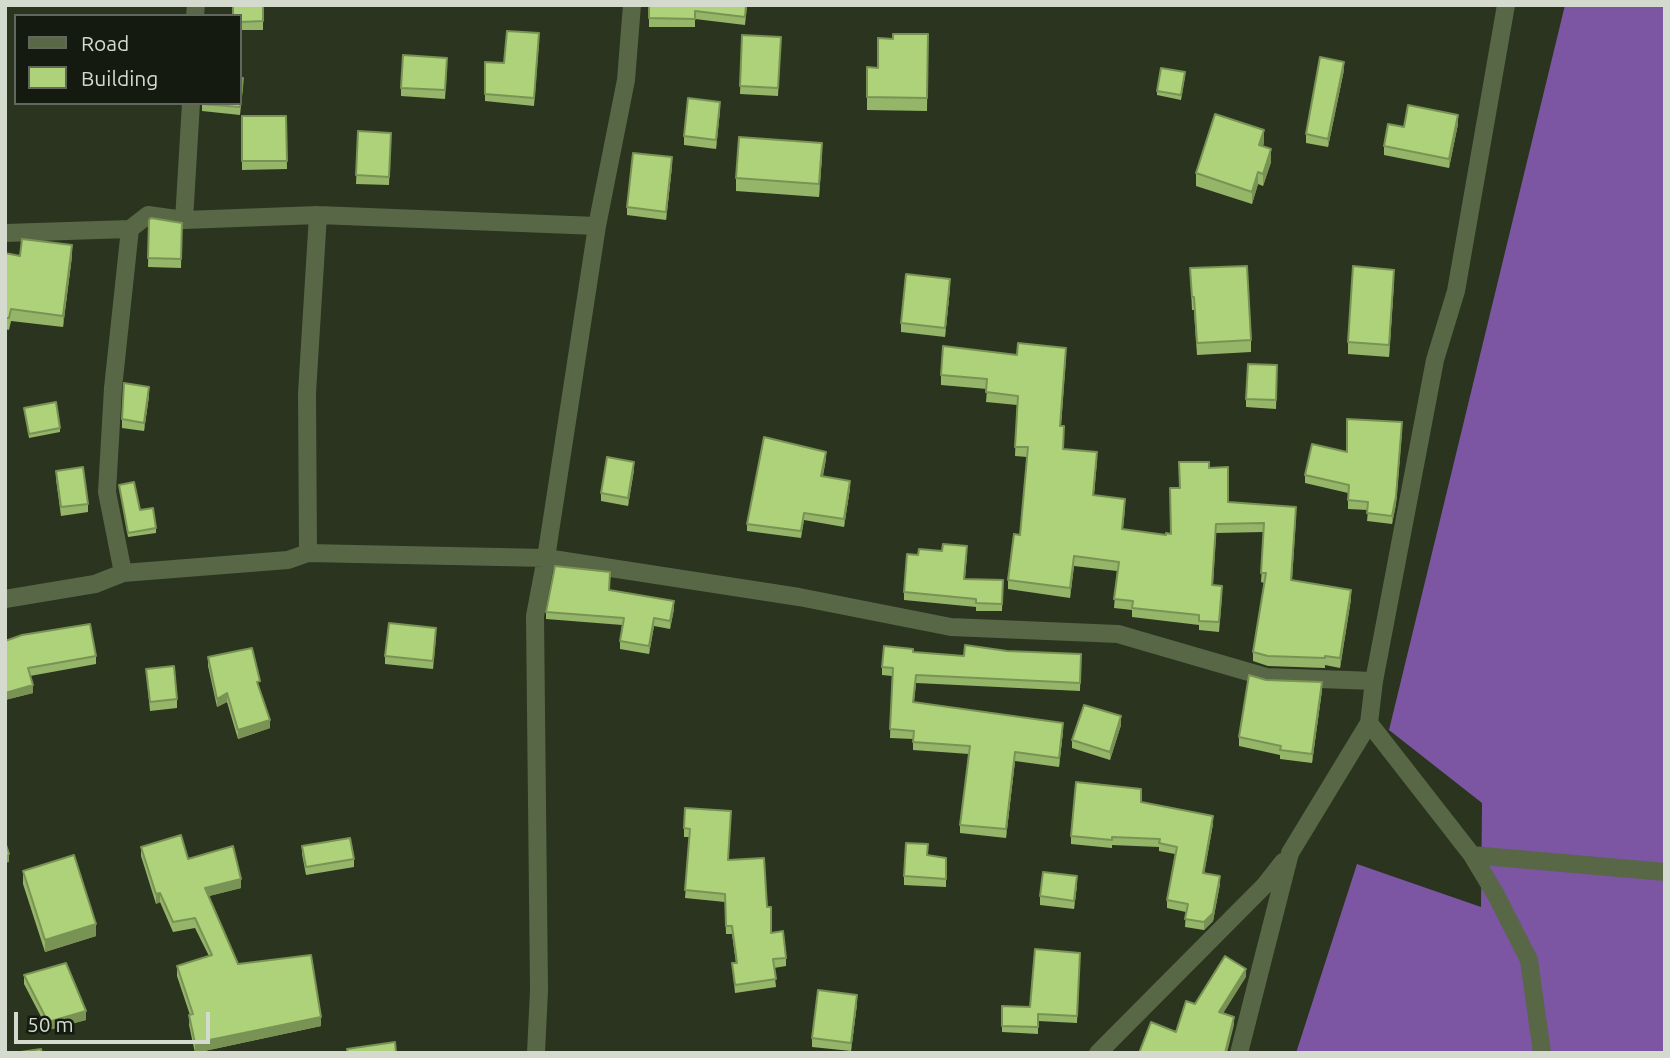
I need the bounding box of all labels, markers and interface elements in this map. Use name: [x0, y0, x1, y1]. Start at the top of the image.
legend: [14, 14, 242, 105]
text: Road: [81, 31, 129, 55]
text: Building: [81, 66, 158, 90]
scale bar: [18, 998, 214, 1042]
text: 50 m: [27, 1012, 74, 1036]

